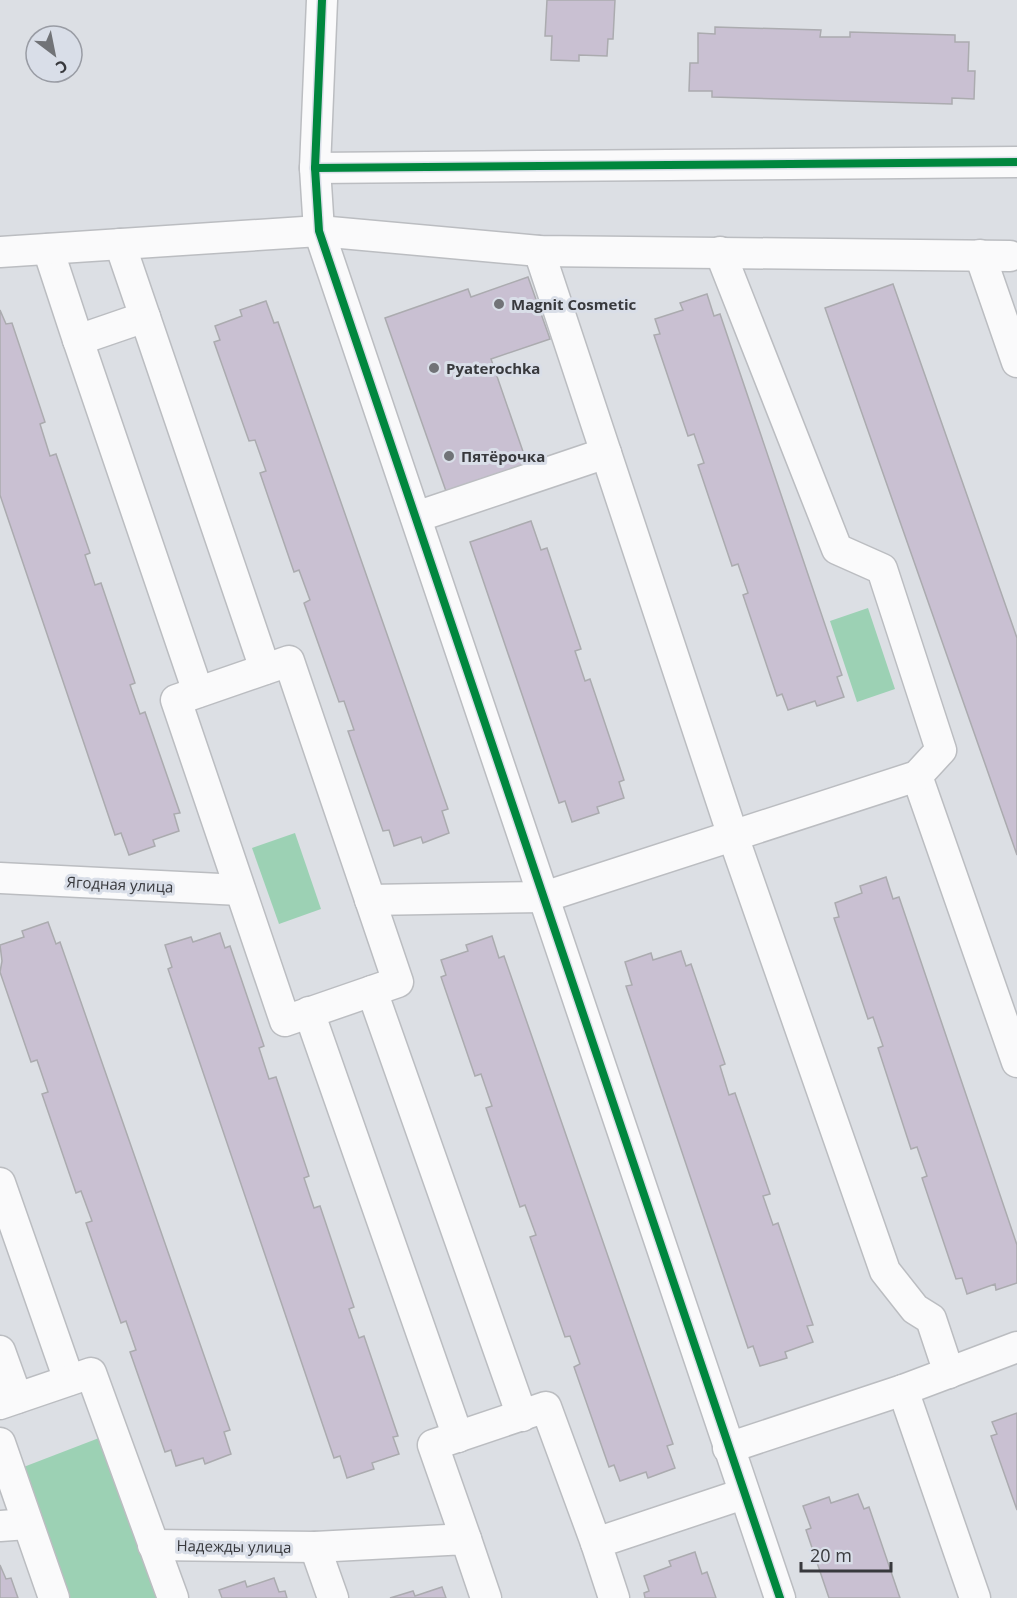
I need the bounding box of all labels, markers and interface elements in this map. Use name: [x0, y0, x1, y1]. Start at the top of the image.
north arrow: [24, 24, 84, 84]
text: С: [52, 55, 72, 79]
place label: Magnit Cosmetic: [511, 294, 637, 314]
marker: Magnit Cosmetic: [492, 297, 506, 311]
place label: Pyaterochka: [446, 358, 540, 378]
marker: Pyaterochka: [427, 361, 441, 375]
place label: Пятёрочка: [461, 446, 545, 466]
marker: Пятёрочка: [442, 449, 456, 463]
street label: Ягодная улица: [66, 871, 174, 897]
street label: Надежды улица: [176, 1535, 292, 1557]
scale bar: [801, 1535, 891, 1573]
text: 20 m: [810, 1543, 852, 1567]

